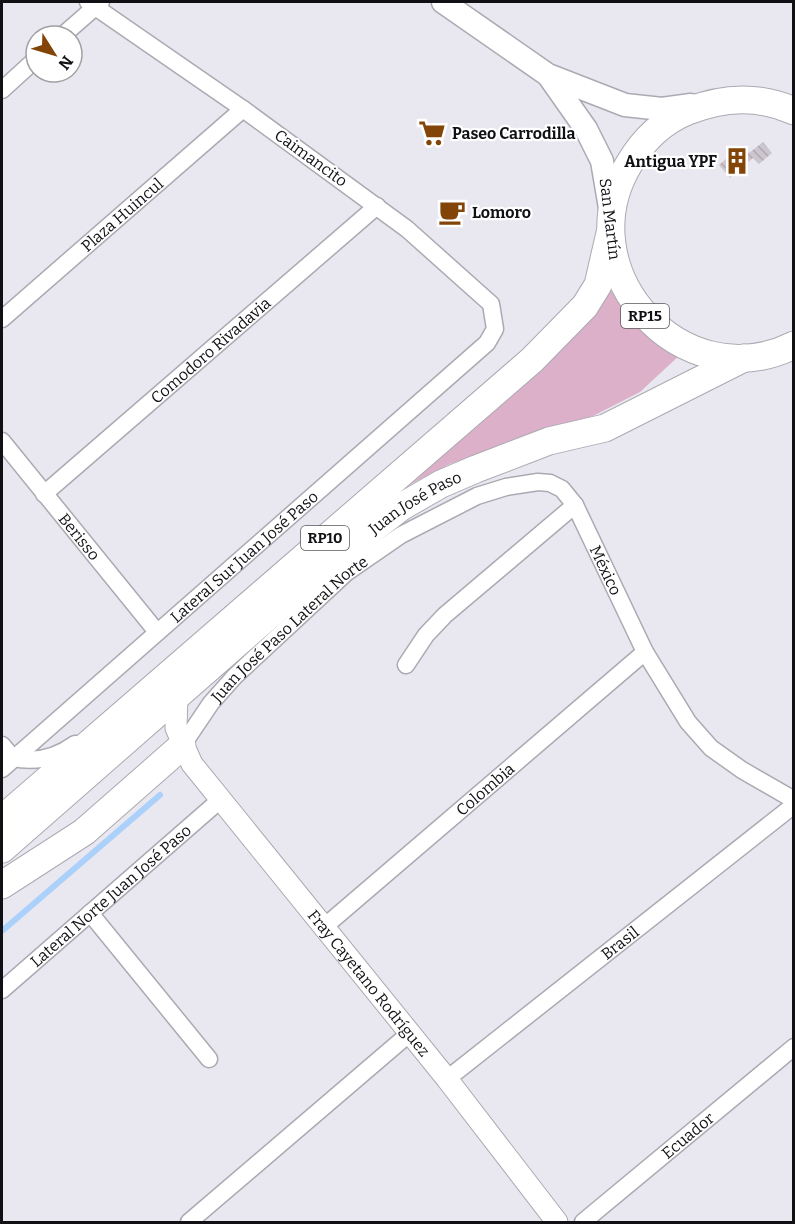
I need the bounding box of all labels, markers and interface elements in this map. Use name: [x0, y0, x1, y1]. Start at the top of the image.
north arrow: [24, 24, 84, 84]
text: N: [54, 52, 77, 73]
supermarket icon: Paseo Carrodilla: [417, 118, 447, 148]
place label: Paseo Carrodilla: [452, 124, 575, 143]
street label: Caimancito: [271, 125, 351, 191]
building icon: Antigua YPF: [722, 146, 752, 176]
place label: Antigua YPF: [624, 152, 717, 171]
street label: Plaza Huincul: [77, 174, 167, 255]
street label: San Martín: [596, 177, 624, 261]
cafe icon: Lomoro: [437, 197, 467, 227]
place label: Lomoro: [472, 203, 531, 222]
street label: Comodoro Rivadavia: [147, 293, 274, 407]
road number: RP15: [621, 304, 669, 328]
street label: Juan José Paso: [364, 467, 464, 539]
street label: Lateral Sur Juan José Paso: [166, 487, 322, 626]
street label: Berisso: [55, 509, 104, 564]
road number: RP10: [301, 526, 349, 550]
street label: México: [586, 542, 626, 598]
street label: Juan José Paso Lateral Norte: [206, 551, 371, 707]
street label: Colombia: [452, 759, 518, 819]
street label: Lateral Norte Juan José Paso: [26, 820, 195, 971]
street label: Fray Cayetano Rodríguez: [304, 906, 434, 1060]
street label: Brasil: [597, 922, 642, 963]
street label: Ecuador: [658, 1108, 718, 1162]

